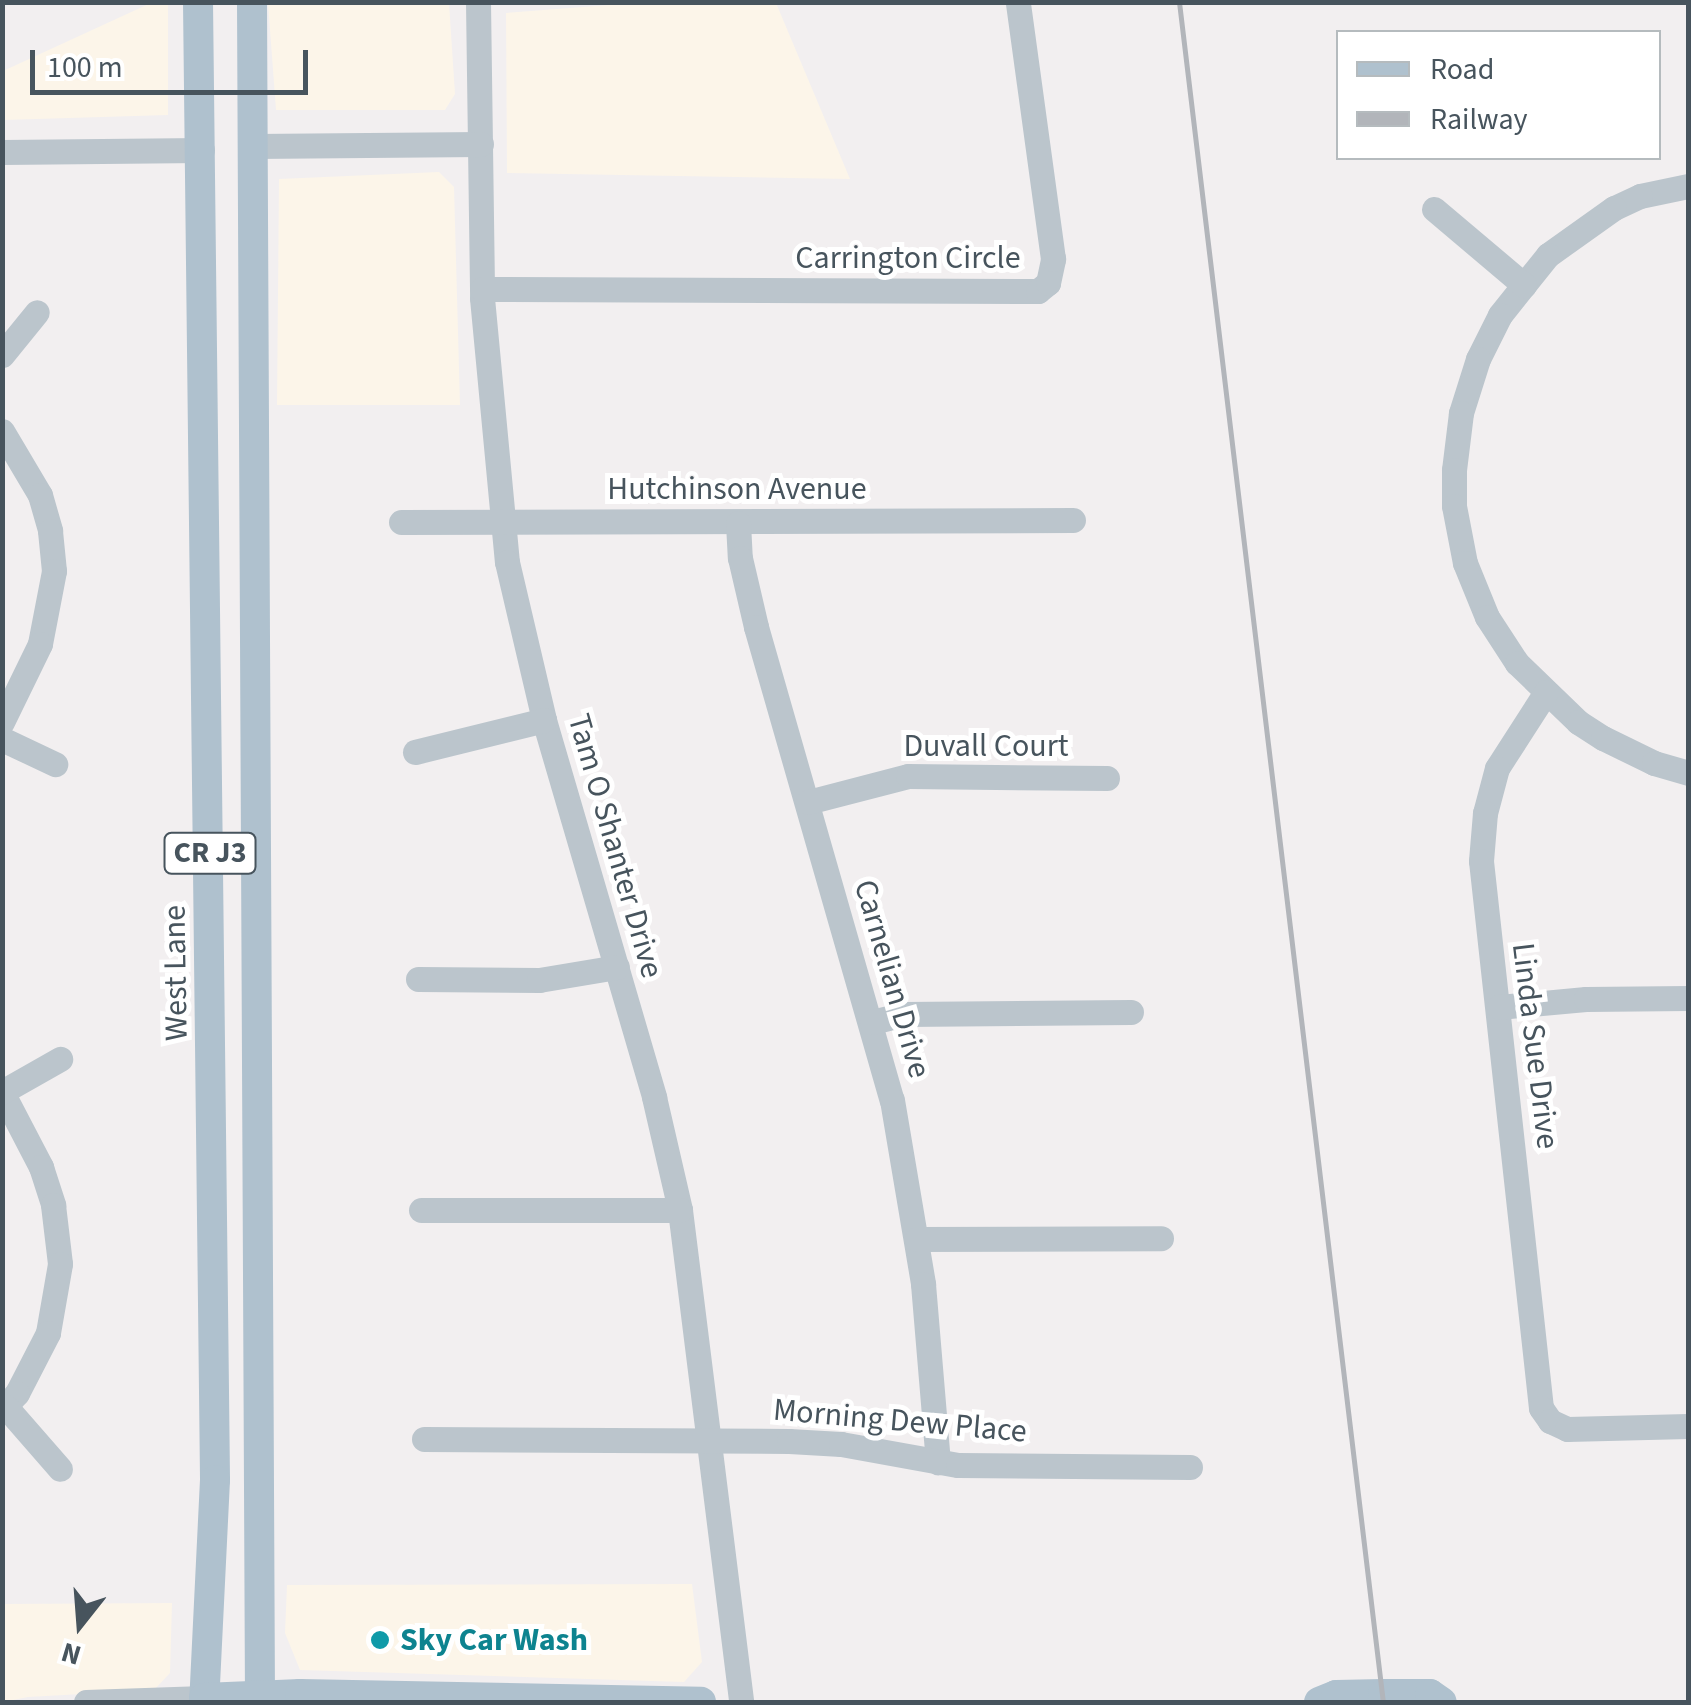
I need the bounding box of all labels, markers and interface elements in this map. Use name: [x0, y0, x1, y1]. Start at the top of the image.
scale bar: [35, 30, 312, 92]
legend: [1336, 30, 1661, 160]
text: 100 m: [47, 46, 123, 89]
text: Road: [1430, 48, 1494, 91]
text: Railway: [1430, 98, 1528, 141]
street label: Carrington Circle: [795, 239, 1021, 277]
street label: Hutchinson Avenue: [607, 470, 867, 508]
street label: Tam O Shanter Drive: [559, 710, 671, 982]
street label: Duvall Court: [903, 727, 1069, 765]
road number: CR J3: [162, 828, 258, 878]
street label: Carnelian Drive: [845, 876, 939, 1082]
street label: West Lane: [156, 905, 196, 1041]
street label: Linda Sue Drive: [1503, 941, 1567, 1151]
street label: Morning Dew Place: [772, 1391, 1028, 1451]
north arrow: [30, 1575, 130, 1675]
place label: Sky Car Wash: [400, 1621, 588, 1659]
marker: Sky Car Wash: [369, 1629, 391, 1651]
text: N: [56, 1632, 86, 1676]

